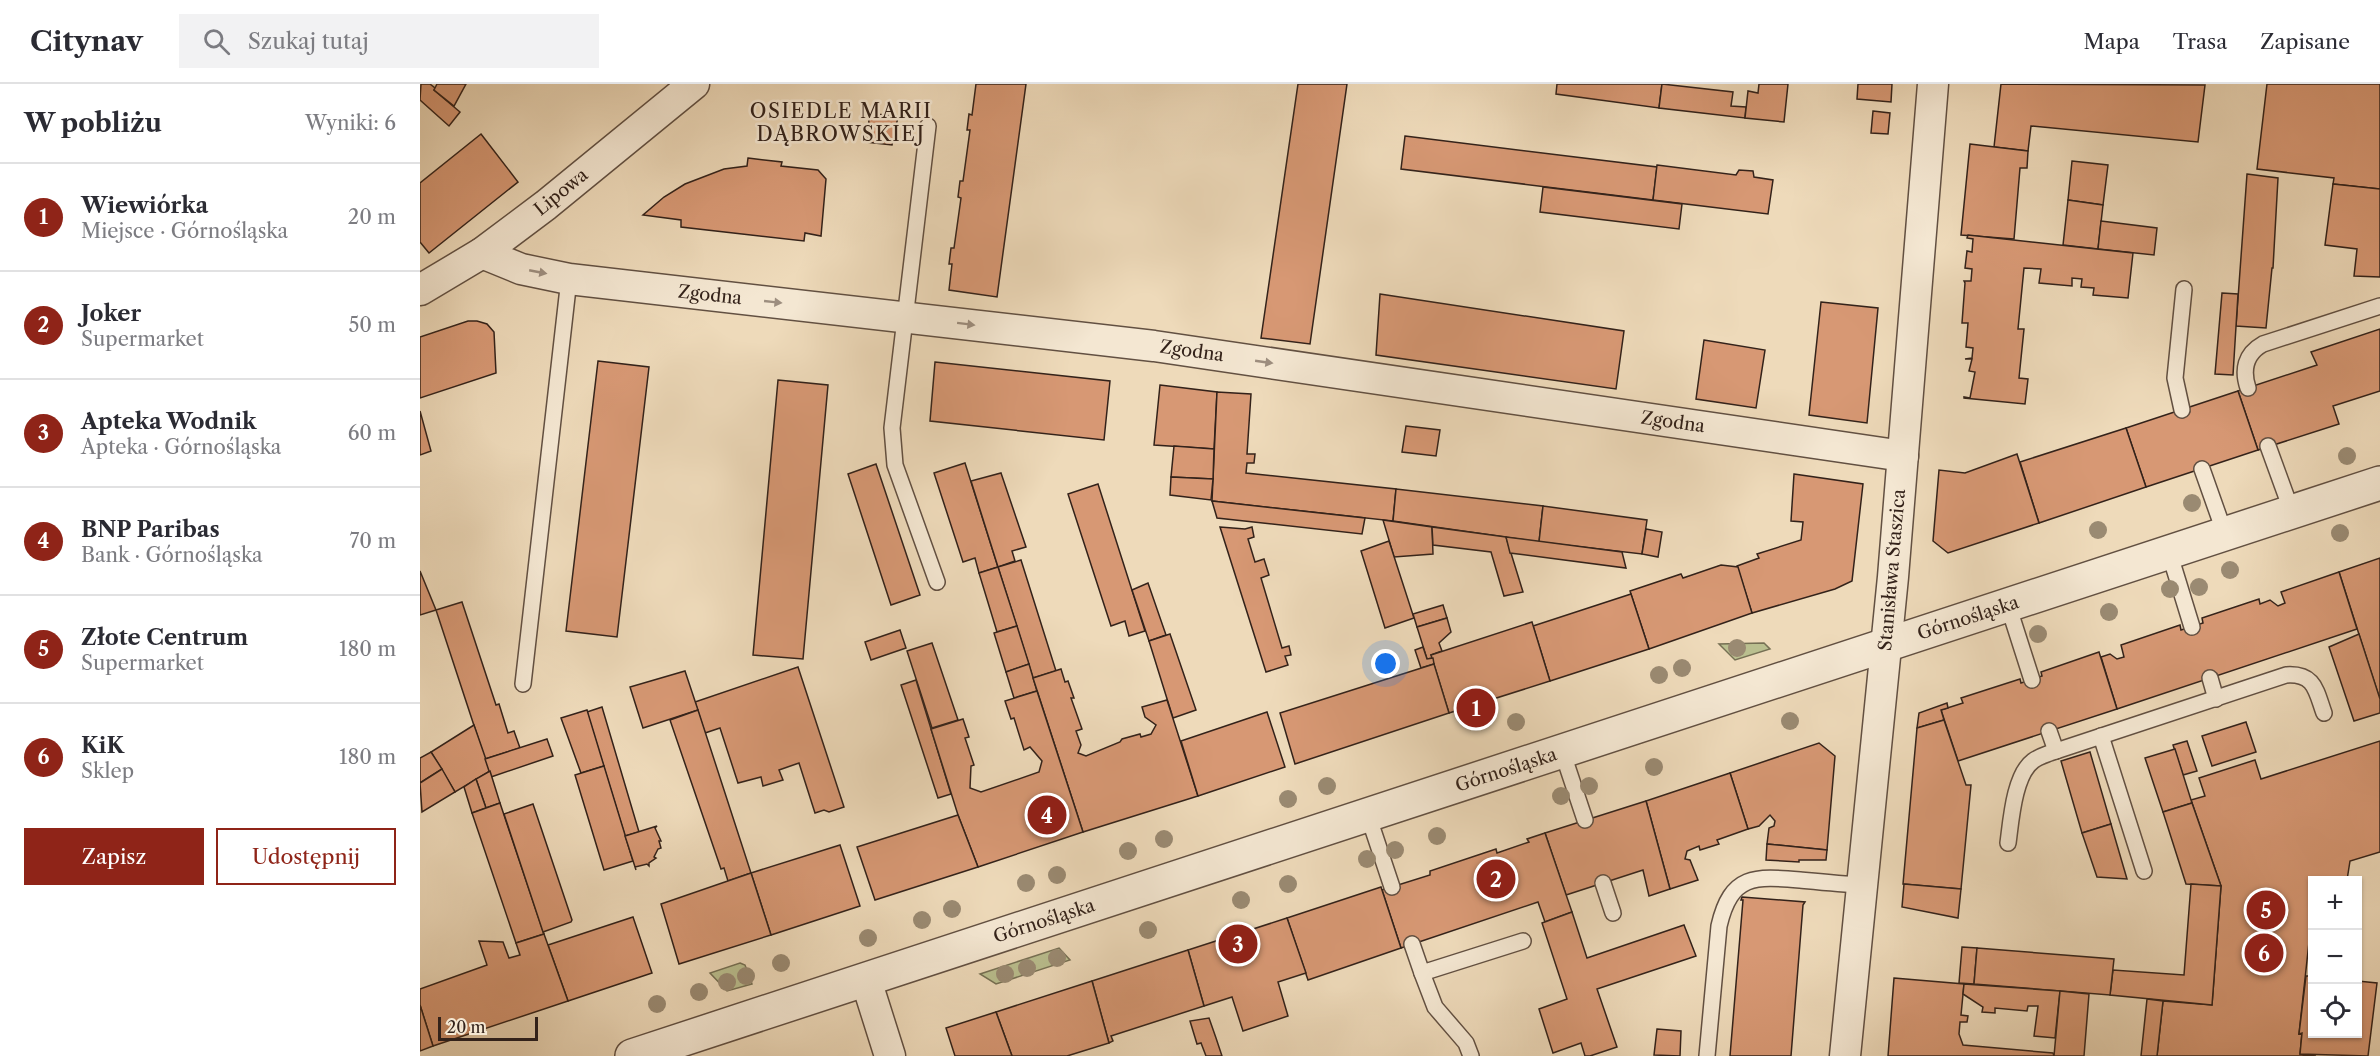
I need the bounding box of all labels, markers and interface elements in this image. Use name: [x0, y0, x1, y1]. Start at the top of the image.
search box: [179, 14, 599, 68]
text: Citynav: [30, 24, 143, 58]
icon: search: [200, 25, 233, 58]
text: Szukaj tutaj: [248, 28, 369, 55]
text: Mapa: [2084, 29, 2140, 54]
text: Trasa: [2173, 29, 2227, 54]
text: Zapisane: [2260, 29, 2350, 54]
district label: OSIEDLE MARII DĄBROWSKIEJ: [750, 99, 932, 146]
text: W pobliżu: [24, 107, 162, 139]
text: Wyniki: 6: [305, 111, 396, 135]
street label: Lipowa: [530, 163, 593, 220]
text: Wiewiórka: [81, 192, 208, 219]
text: 1: [39, 205, 48, 229]
text: 20 m: [348, 205, 396, 229]
text: Miejsce · Górnośląska: [81, 219, 288, 243]
one-way arrow: [528, 268, 547, 277]
street label: Zgodna: [677, 281, 744, 309]
one-way arrow: [763, 297, 782, 307]
text: Joker: [81, 300, 141, 327]
text: 2: [38, 313, 49, 337]
text: 50 m: [349, 313, 396, 337]
one-way arrow: [957, 319, 976, 329]
text: Supermarket: [81, 327, 204, 351]
street label: Zgodna: [1159, 336, 1226, 366]
one-way arrow: [1255, 357, 1274, 366]
street label: Zgodna: [1640, 407, 1707, 437]
text: Apteka Wodnik: [81, 408, 257, 435]
text: 3: [38, 421, 49, 445]
text: 60 m: [348, 421, 396, 445]
text: Apteka · Górnośląska: [81, 435, 281, 459]
street label: Stanisława Staszica: [1874, 488, 1910, 652]
text: BNP Paribas: [81, 516, 220, 543]
text: 4: [38, 529, 49, 553]
text: 70 m: [350, 529, 396, 553]
text: Bank · Górnośląska: [81, 543, 263, 567]
street label: Górnośląska: [1914, 591, 2022, 645]
text: Złote Centrum: [81, 624, 248, 651]
text: 5: [38, 637, 49, 661]
text: 180 m: [339, 637, 396, 661]
your location: [1371, 649, 1400, 678]
text: Supermarket: [81, 651, 204, 675]
pin: 1: [1456, 686, 1496, 730]
text: KiK: [81, 732, 124, 759]
street label: Górnośląska: [1452, 743, 1560, 797]
text: 6: [38, 745, 49, 769]
text: 180 m: [339, 745, 396, 769]
text: Sklep: [81, 759, 134, 783]
pin: 4: [1028, 792, 1066, 838]
button: Zapisz: [24, 828, 204, 885]
button: Udostępnij: [216, 828, 396, 885]
pin: 2: [1476, 856, 1516, 902]
map controls: [2308, 876, 2362, 1038]
button: +: [2308, 876, 2362, 930]
pin: 5: [2246, 888, 2286, 932]
street label: Górnośląska: [990, 894, 1098, 948]
pin: 3: [1218, 922, 1258, 966]
pin: 6: [2244, 930, 2284, 976]
button: −: [2308, 930, 2362, 984]
button: locate: [2308, 984, 2362, 1038]
scale bar: [438, 1014, 538, 1042]
text: 20 m: [447, 1017, 486, 1037]

